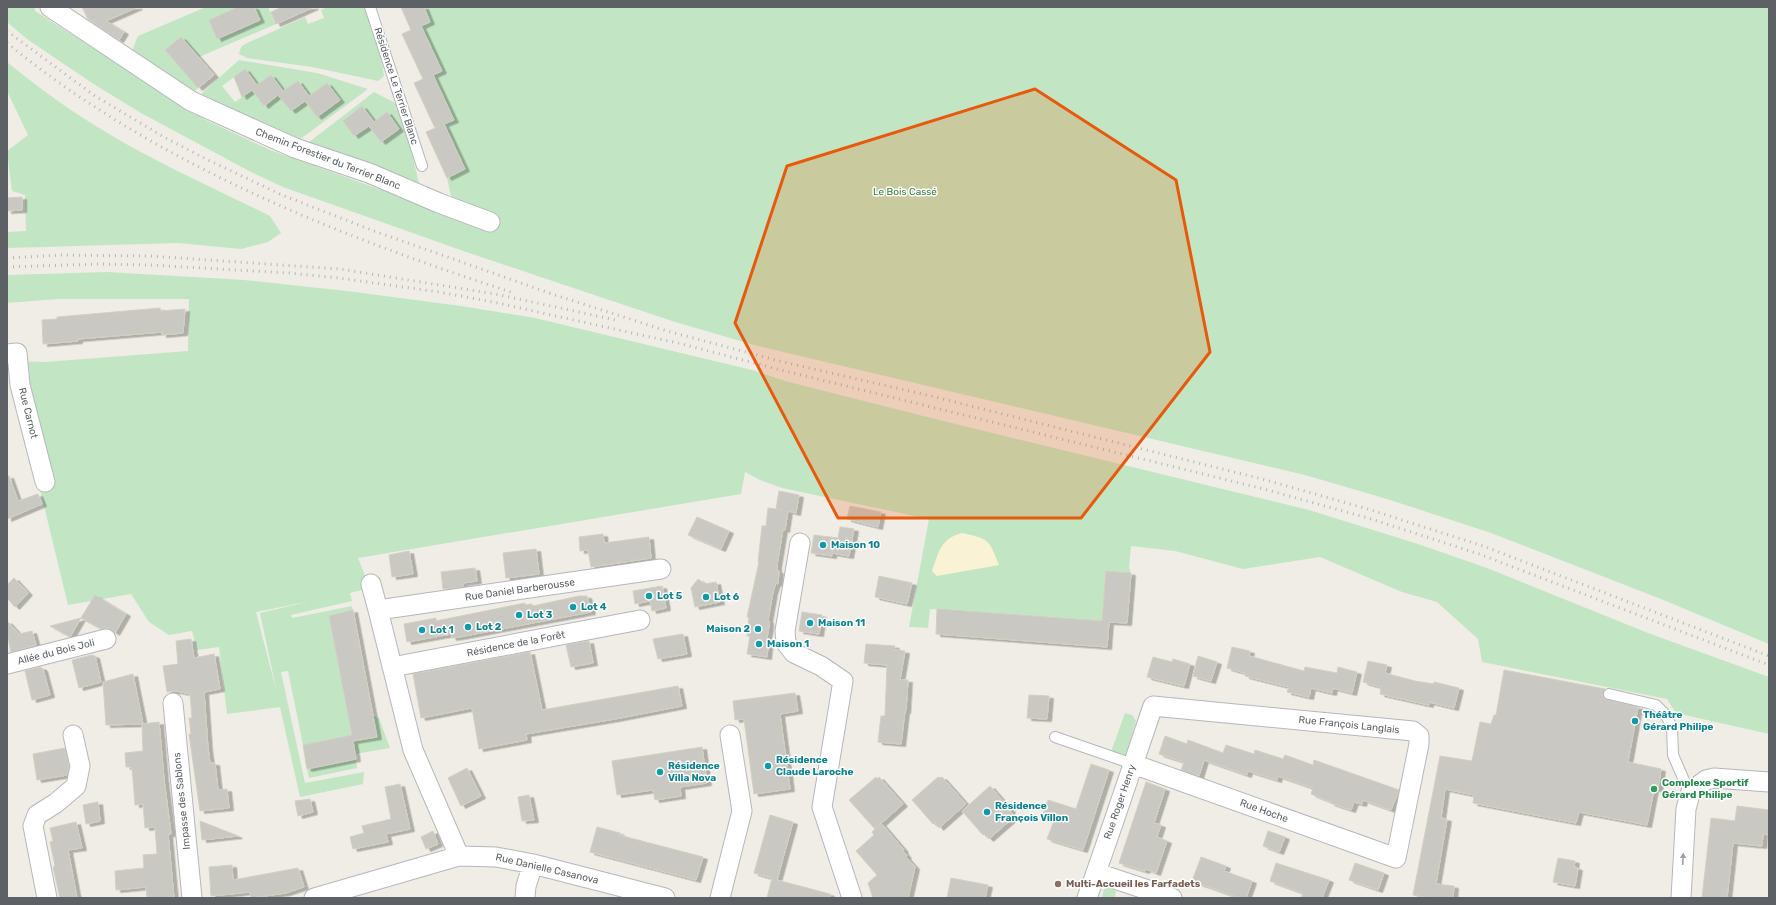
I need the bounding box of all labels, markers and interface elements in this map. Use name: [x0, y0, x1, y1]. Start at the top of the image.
street label: Résidence Le Terrier Blanc: [371, 26, 421, 147]
street label: Chemin Forestier du Terrier Blanc: [254, 126, 403, 192]
park label: Le Bois Cassé: [873, 186, 937, 198]
street label: Rue Carnot: [16, 386, 40, 440]
place label: Maison 10: [831, 539, 880, 551]
marker: Maison 10: [818, 540, 828, 550]
street label: Rue Daniel Barberousse: [464, 576, 576, 604]
place label: Lot 5: [657, 590, 683, 602]
marker: Lot 5: [644, 591, 654, 601]
place label: Lot 6: [714, 591, 740, 603]
marker: Lot 6: [701, 592, 711, 602]
place label: Lot 4: [581, 601, 607, 613]
marker: Lot 4: [568, 602, 578, 612]
place label: Lot 3: [527, 609, 553, 621]
marker: Lot 3: [514, 610, 524, 620]
place label: Maison 11: [818, 617, 865, 629]
marker: Maison 11: [805, 618, 815, 628]
place label: Lot 2: [476, 621, 502, 633]
marker: Lot 2: [463, 622, 473, 632]
place label: Maison 2: [706, 623, 750, 635]
place label: Lot 1: [430, 624, 454, 636]
marker: Maison 2: [753, 624, 763, 634]
marker: Lot 1: [417, 625, 427, 635]
street label: Résidence de la Forêt: [466, 629, 566, 659]
street label: Allée du Bois Joli: [16, 637, 96, 667]
place label: Maison 1: [767, 638, 809, 650]
marker: Maison 1: [754, 639, 764, 649]
place label: Théâtre Gérard Philipe: [1643, 709, 1714, 733]
street label: Rue François Langlais: [1298, 714, 1400, 736]
marker: Théâtre Gérard Philipe: [1630, 716, 1640, 726]
street label: Impasse des Sablons: [171, 752, 193, 850]
place label: Résidence Claude Laroche: [776, 754, 853, 778]
place label: Résidence Villa Nova: [668, 760, 720, 784]
marker: Résidence Claude Laroche: [763, 761, 773, 771]
street label: Rue Roger Henry: [1102, 762, 1139, 841]
marker: Résidence Villa Nova: [655, 767, 665, 777]
place label: Complexe Sportif Gérard Philipe: [1662, 777, 1749, 801]
marker: Complexe Sportif Gérard Philipe: [1649, 784, 1659, 794]
street label: Rue Hoche: [1238, 797, 1290, 825]
place label: Résidence François Villon: [995, 800, 1068, 824]
marker: Résidence François Villon: [982, 807, 992, 817]
street label: Rue Danielle Casanova: [494, 851, 600, 887]
one-way arrow: [1680, 852, 1686, 865]
place label: Multi-Accueil les Farfadets: [1066, 878, 1201, 890]
marker: Multi-Accueil les Farfadets: [1053, 879, 1063, 889]

